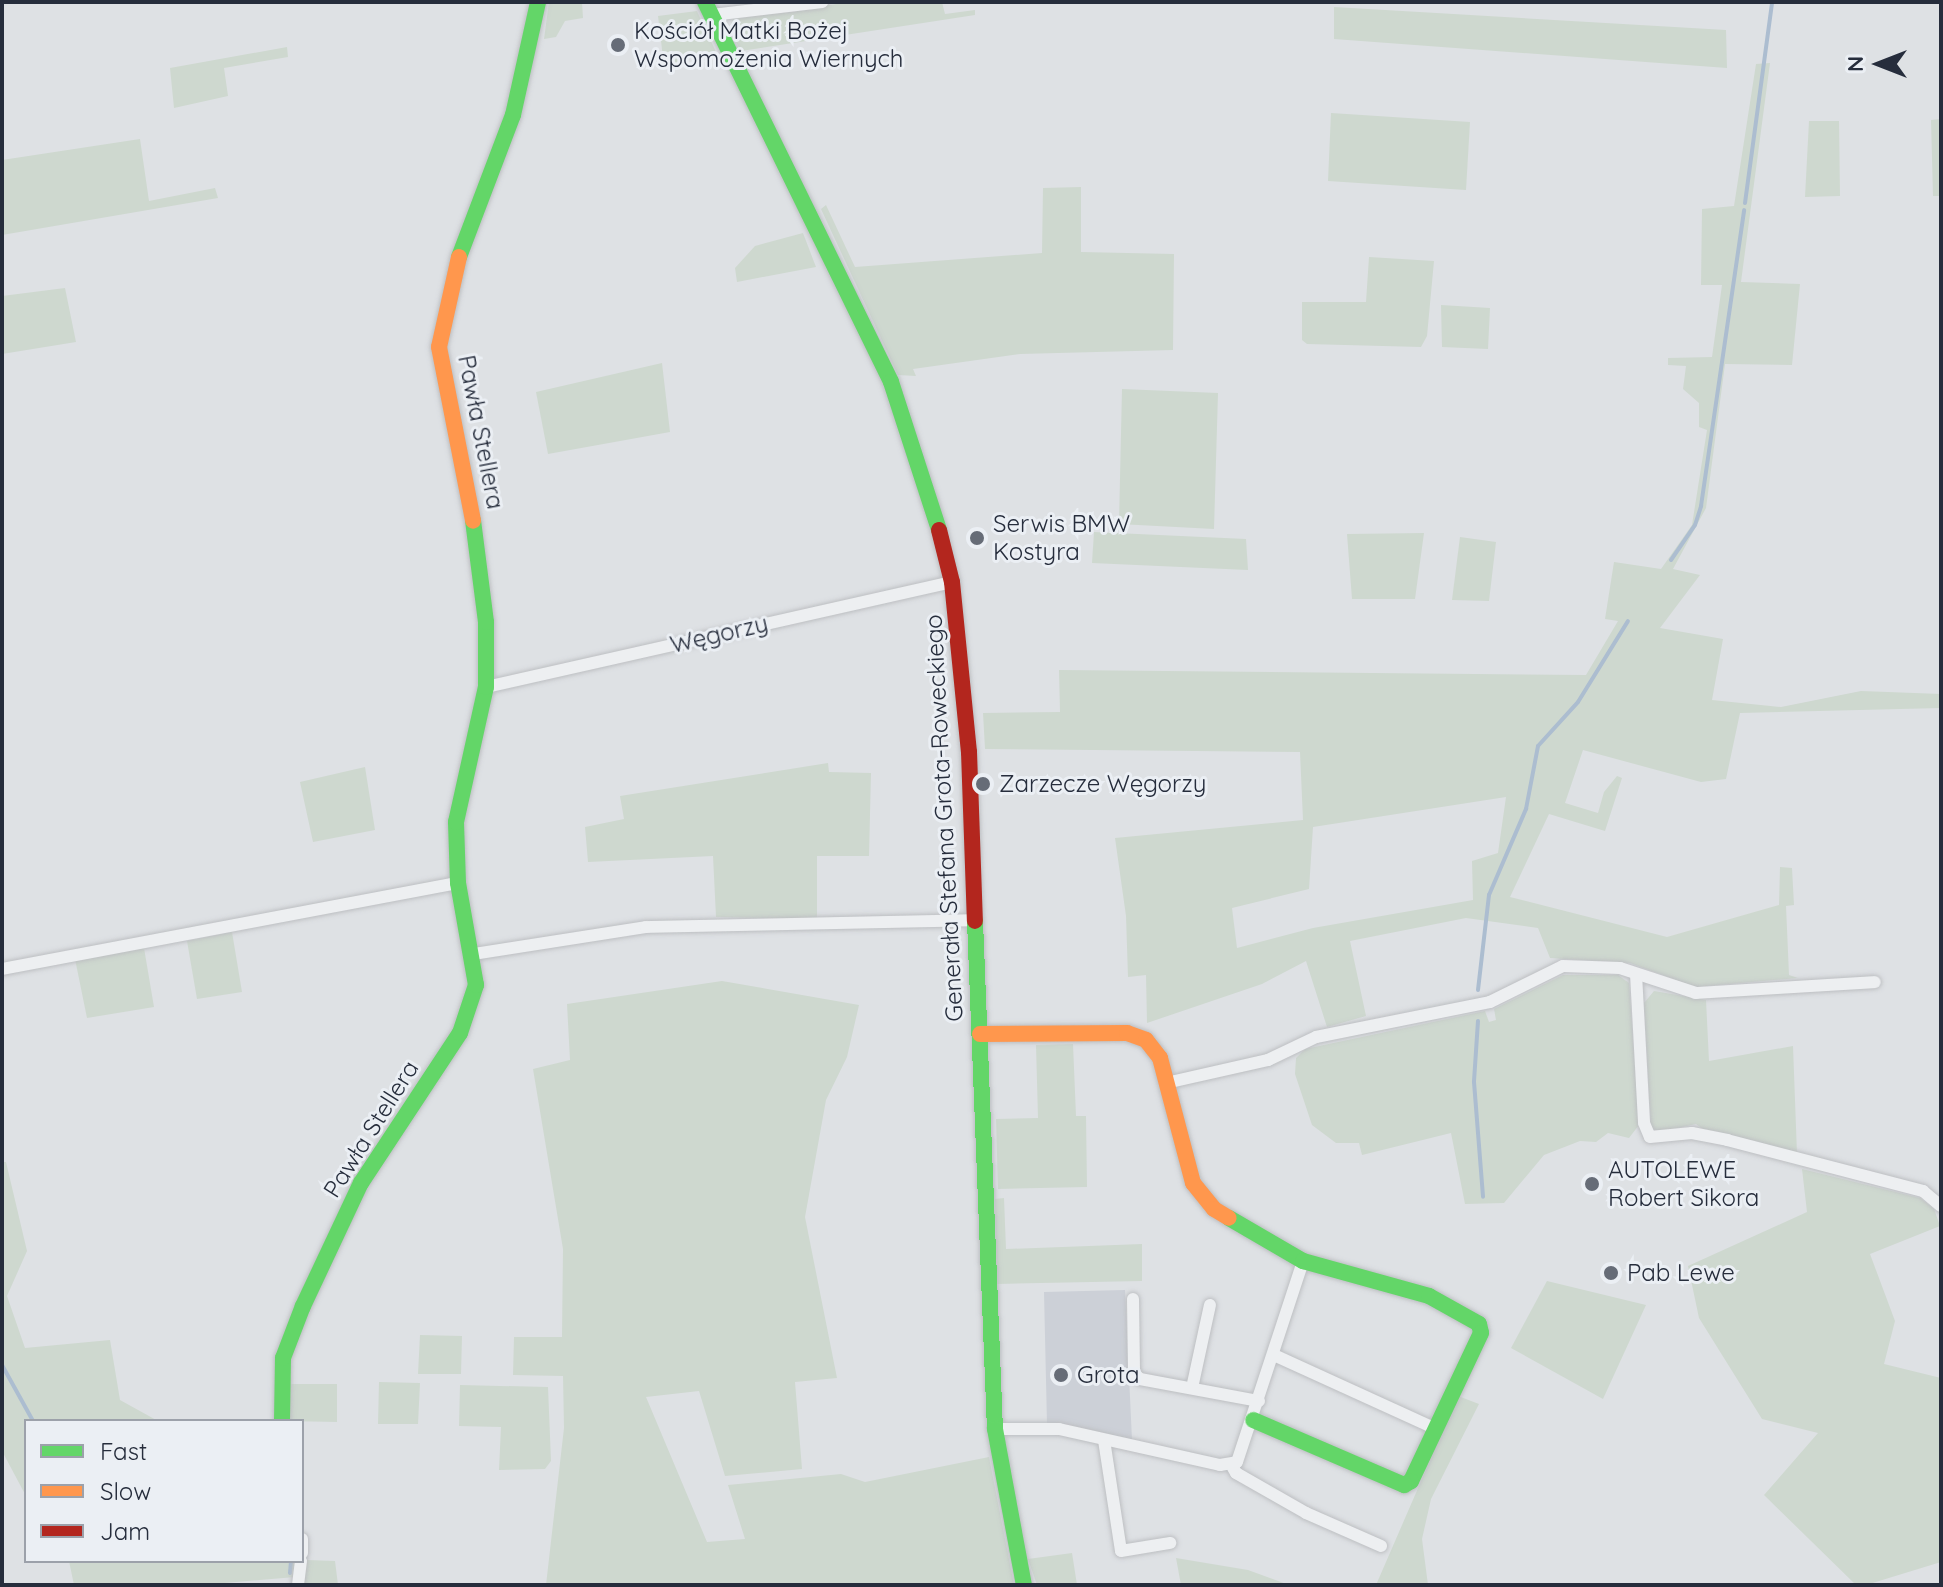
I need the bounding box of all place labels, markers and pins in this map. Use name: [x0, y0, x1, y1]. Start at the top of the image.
place label: Kościół Matki Bożej Wspomożenia Wiernych: [634, 17, 903, 73]
marker: Kościół Matki Bożej Wspomożenia Wiernych: [609, 36, 627, 54]
place label: Serwis BMW Kostyra: [993, 510, 1130, 566]
marker: Serwis BMW Kostyra: [968, 529, 986, 547]
place label: Zarzecze Węgorzy: [999, 770, 1206, 798]
marker: Zarzecze Węgorzy: [974, 775, 992, 793]
place label: AUTOLEWE Robert Sikora: [1608, 1156, 1759, 1212]
marker: AUTOLEWE Robert Sikora: [1583, 1175, 1601, 1193]
place label: Pab Lewe: [1627, 1259, 1735, 1287]
marker: Pab Lewe: [1602, 1264, 1620, 1282]
place label: Grota: [1077, 1361, 1140, 1389]
marker: Grota: [1052, 1366, 1070, 1384]

